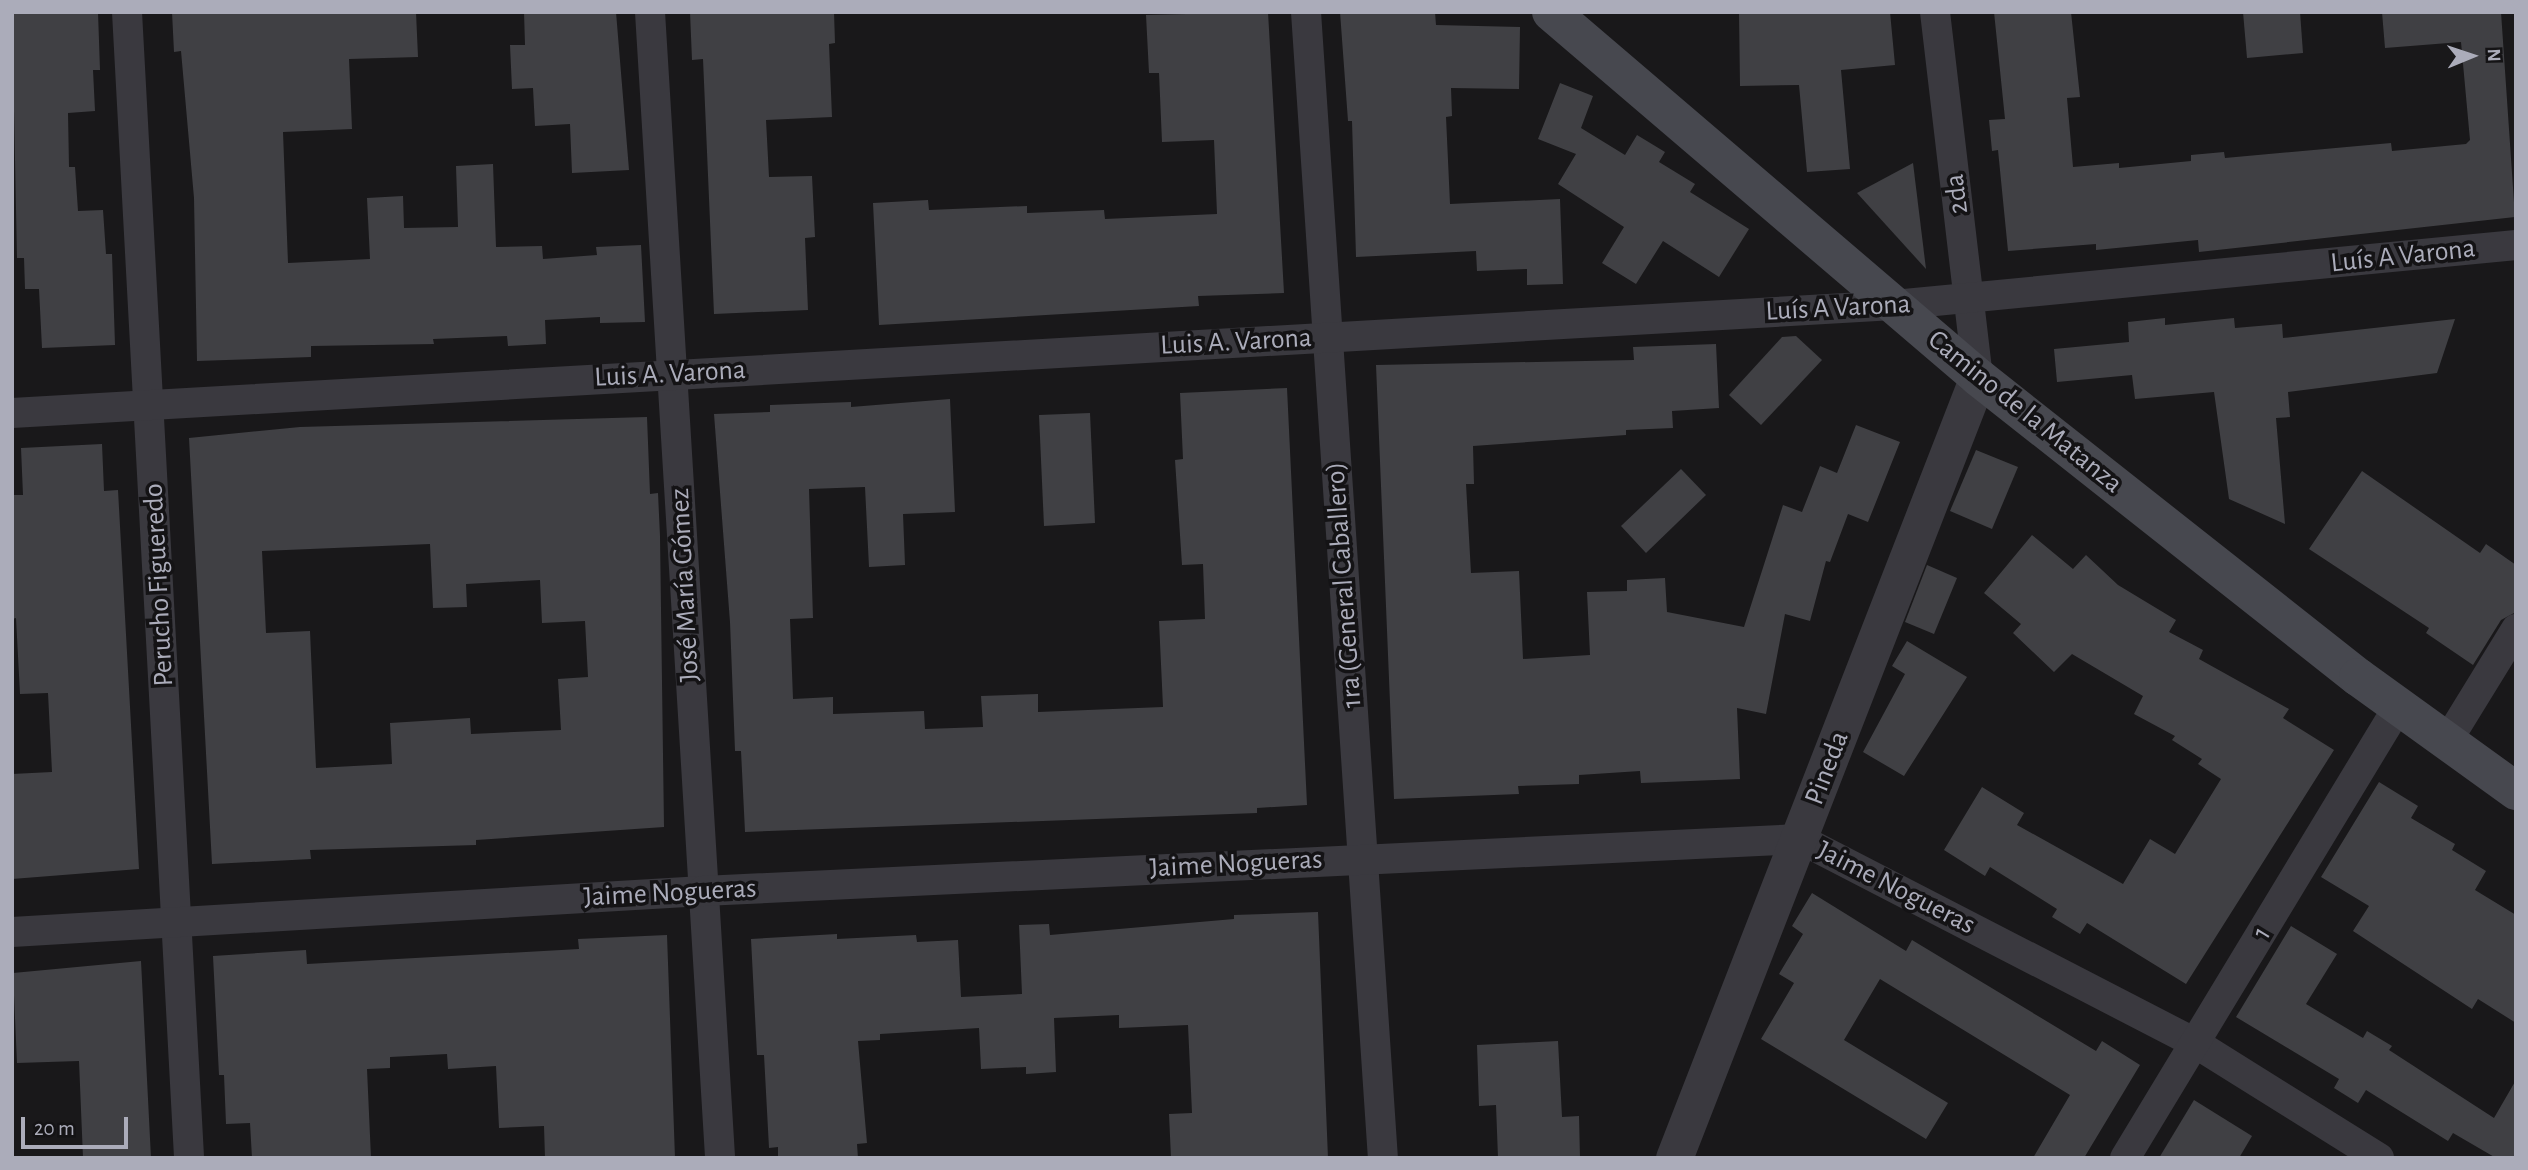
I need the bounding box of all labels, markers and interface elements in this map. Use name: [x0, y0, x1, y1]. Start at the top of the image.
north arrow: [2437, 21, 2507, 91]
text: N: [2484, 48, 2503, 62]
street label: 2da: [1938, 172, 1976, 216]
street label: Luís A Varona: [2329, 232, 2477, 280]
street label: Luís A Varona: [1765, 287, 1911, 329]
street label: Luis A. Varona: [1159, 321, 1313, 363]
street label: Camino de la Matanza: [1921, 323, 2129, 501]
street label: Luis A. Varona: [593, 353, 747, 395]
street label: 1ra (General Caballero): [1319, 461, 1369, 709]
street label: Perucho Figueredo: [137, 483, 181, 687]
street label: José María Gómez: [663, 487, 707, 683]
street label: Pineda: [1798, 726, 1856, 810]
street label: Jaime Nogueras: [1811, 834, 1981, 942]
street label: Jaime Nogueras: [1149, 843, 1323, 885]
street label: Jaime Nogueras: [583, 872, 757, 914]
street label: 1: [2245, 920, 2279, 946]
scale bar: [24, 1104, 131, 1148]
text: 20 m: [34, 1118, 75, 1139]

